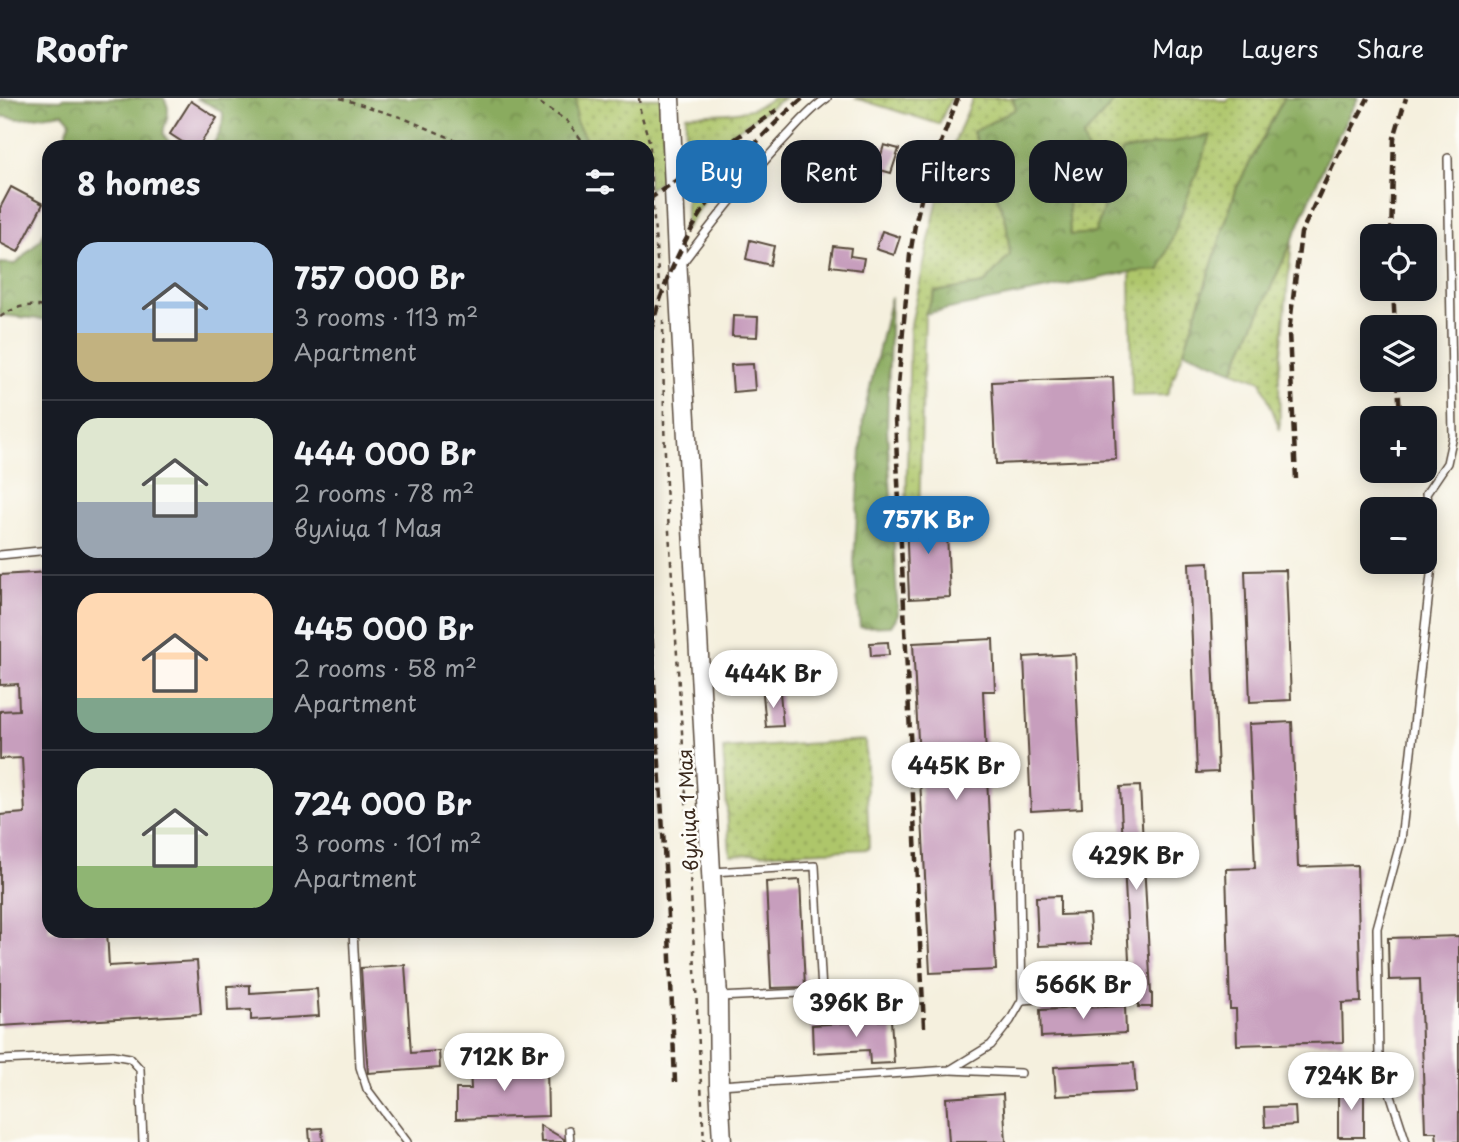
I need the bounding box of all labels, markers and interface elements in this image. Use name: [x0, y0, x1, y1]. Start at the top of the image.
text: Roofr: [35, 23, 128, 73]
text: Map: [1152, 30, 1203, 66]
text: Layers: [1241, 30, 1318, 66]
text: Share: [1356, 30, 1424, 66]
chip: Buy: [676, 140, 767, 203]
chip: Rent: [781, 140, 882, 203]
chip: Filters: [896, 140, 1015, 203]
chip: New: [1029, 140, 1127, 203]
text: 8 homes: [77, 160, 200, 205]
icon: filters: [581, 163, 619, 201]
map controls: [1360, 224, 1437, 574]
button: locate: [1360, 224, 1437, 301]
text: 757 000 Br: [294, 254, 465, 299]
icon: home: [133, 270, 217, 354]
text: 3 rooms · 113 m²: [294, 299, 478, 334]
button: layers: [1360, 315, 1437, 392]
text: Apartment: [294, 334, 417, 369]
button: +: [1360, 406, 1437, 483]
text: 444 000 Br: [294, 430, 476, 475]
icon: home: [133, 446, 217, 530]
text: 2 rooms · 78 m²: [294, 475, 474, 510]
pin: 757K Br: [863, 496, 993, 556]
button: −: [1360, 497, 1437, 574]
text: 757K Br: [882, 501, 974, 536]
text: вуліца 1 Мая: [294, 510, 442, 545]
text: 445 000 Br: [294, 605, 473, 650]
icon: home: [133, 621, 217, 705]
text: 2 rooms · 58 m²: [294, 650, 477, 685]
pin: 444K Br: [708, 650, 838, 710]
text: 444K Br: [725, 655, 821, 690]
text: Apartment: [294, 685, 417, 720]
pin: 445K Br: [891, 742, 1021, 802]
text: 445K Br: [908, 747, 1004, 782]
street label: вуліца 1 Мая: [670, 748, 704, 872]
text: 724 000 Br: [294, 780, 471, 825]
icon: home: [133, 796, 217, 880]
text: 3 rooms · 101 m²: [294, 825, 482, 860]
pin: 429K Br: [1071, 832, 1201, 892]
text: 429K Br: [1088, 837, 1184, 872]
text: Apartment: [294, 860, 417, 895]
pin: 566K Br: [1018, 962, 1148, 1021]
text: 566K Br: [1035, 966, 1131, 1001]
pin: 396K Br: [791, 979, 921, 1039]
text: 396K Br: [809, 984, 903, 1019]
pin: 712K Br: [439, 1034, 569, 1093]
text: 712K Br: [460, 1038, 548, 1073]
pin: 724K Br: [1286, 1052, 1416, 1112]
text: 724K Br: [1304, 1057, 1398, 1092]

